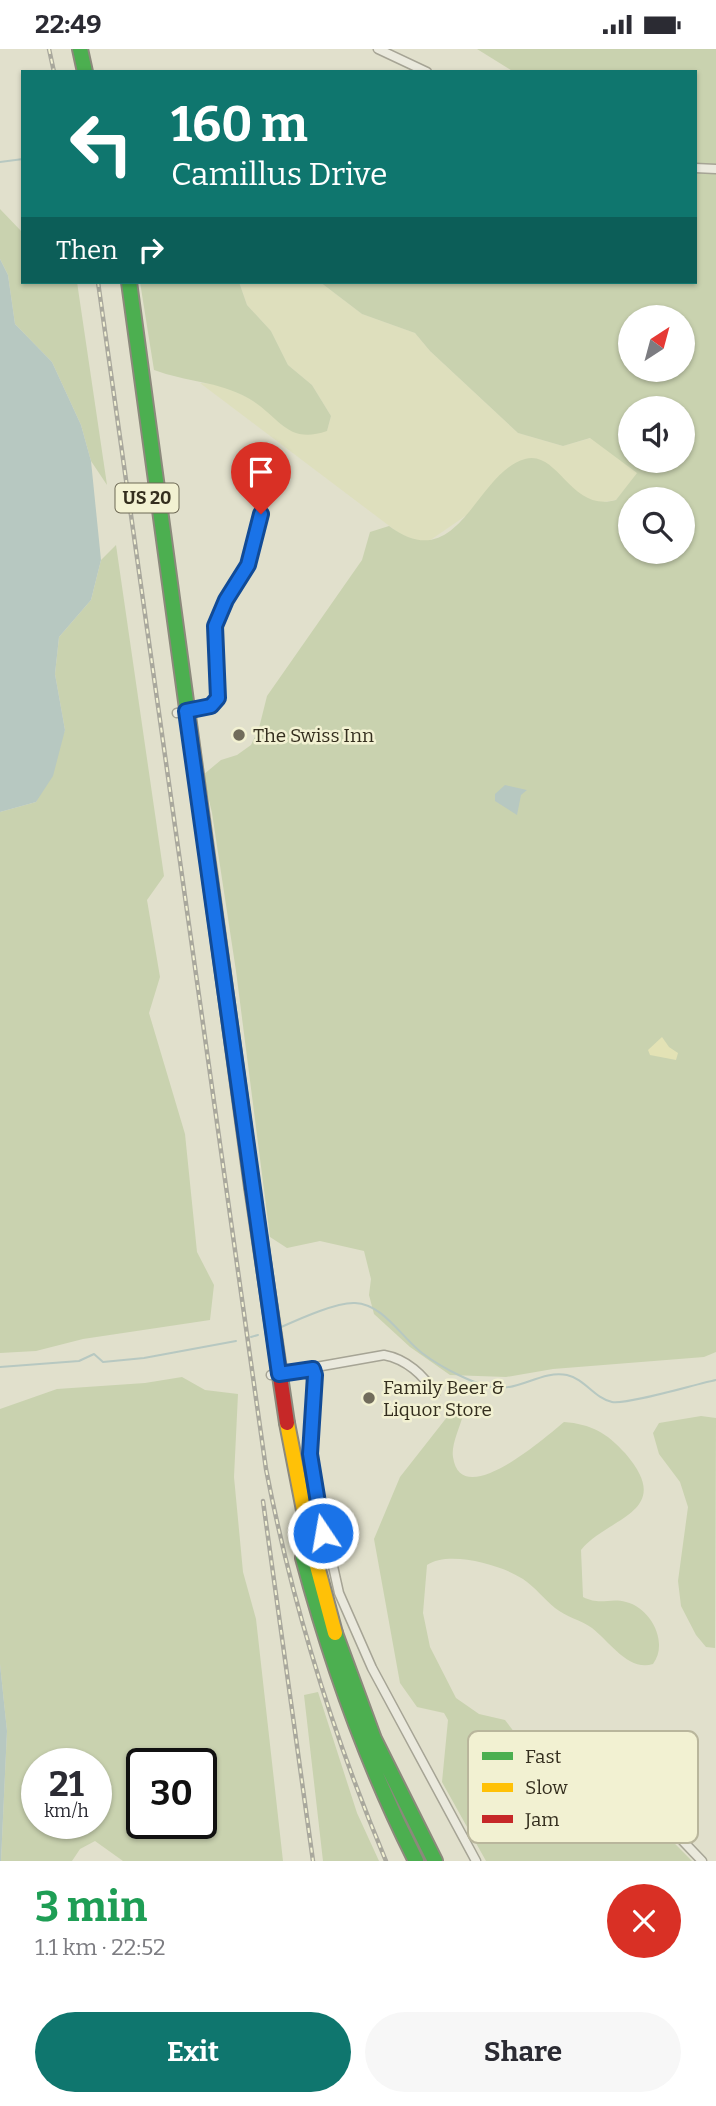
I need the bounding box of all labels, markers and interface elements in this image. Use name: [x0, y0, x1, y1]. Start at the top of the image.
text: 22:49: [35, 9, 102, 40]
text: 160 m: [171, 95, 308, 154]
icon: left: [56, 98, 147, 189]
text: Camillus Drive: [171, 155, 387, 193]
icon: right: [132, 231, 170, 269]
text: Then: [56, 235, 118, 266]
north arrow: [618, 305, 695, 381]
map controls: [618, 305, 695, 564]
button: sound: [618, 396, 695, 473]
pin: [231, 442, 291, 514]
icon: arrive: [242, 453, 280, 491]
road number: US 20: [116, 483, 178, 512]
button: search: [618, 487, 695, 564]
place label: The Swiss Inn: [253, 724, 374, 747]
marker: The Swiss Inn: [231, 727, 247, 743]
place label: Family Beer & Liquor Store: [383, 1376, 504, 1421]
marker: Family Beer & Liquor Store: [361, 1390, 377, 1406]
position arrow: [286, 1496, 360, 1570]
legend: [468, 1731, 698, 1843]
text: Fast: [525, 1745, 562, 1768]
speed limit sign: 30: [126, 1748, 217, 1839]
text: 21: [49, 1763, 84, 1805]
text: Slow: [525, 1776, 568, 1799]
text: km/h: [44, 1800, 89, 1822]
text: Jam: [524, 1808, 559, 1831]
text: 3 min: [35, 1882, 147, 1932]
button: close: [607, 1884, 681, 1958]
text: 1.1 km · 22:52: [35, 1933, 165, 1961]
button: Exit: [35, 2012, 351, 2092]
button: Share: [365, 2012, 681, 2092]

